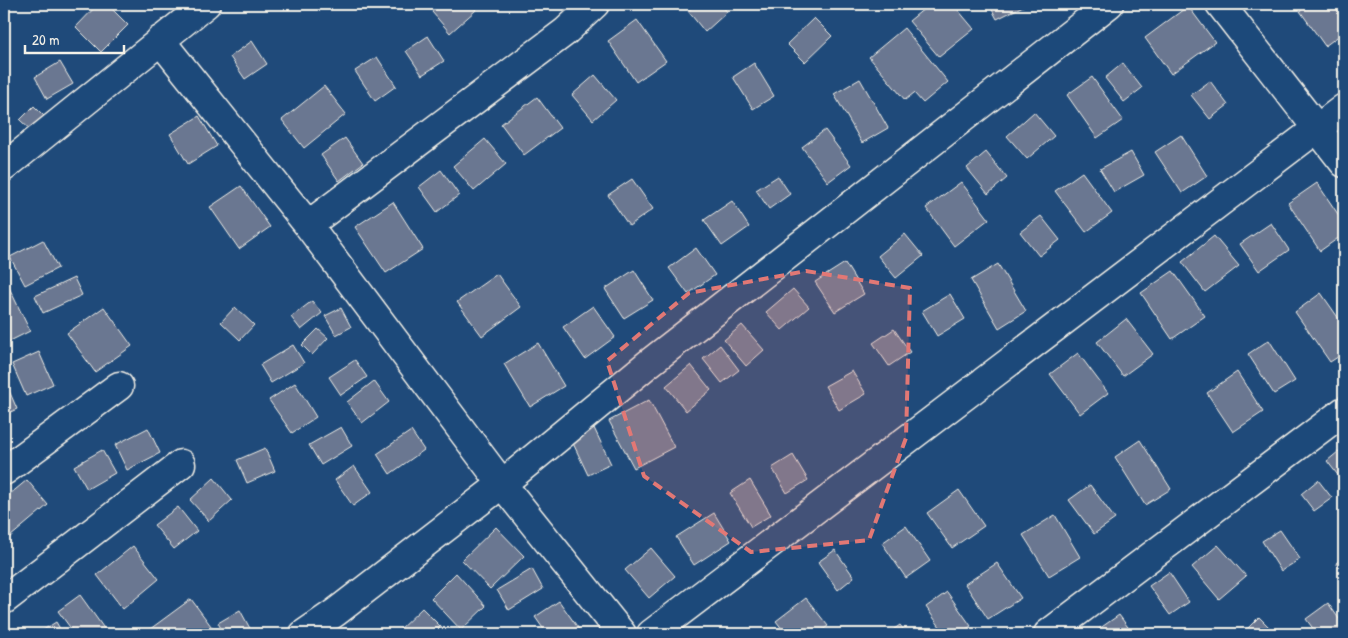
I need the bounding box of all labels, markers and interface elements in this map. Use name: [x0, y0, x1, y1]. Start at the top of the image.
scale bar: [25, 22, 124, 54]
text: 20 m: [32, 29, 59, 50]

